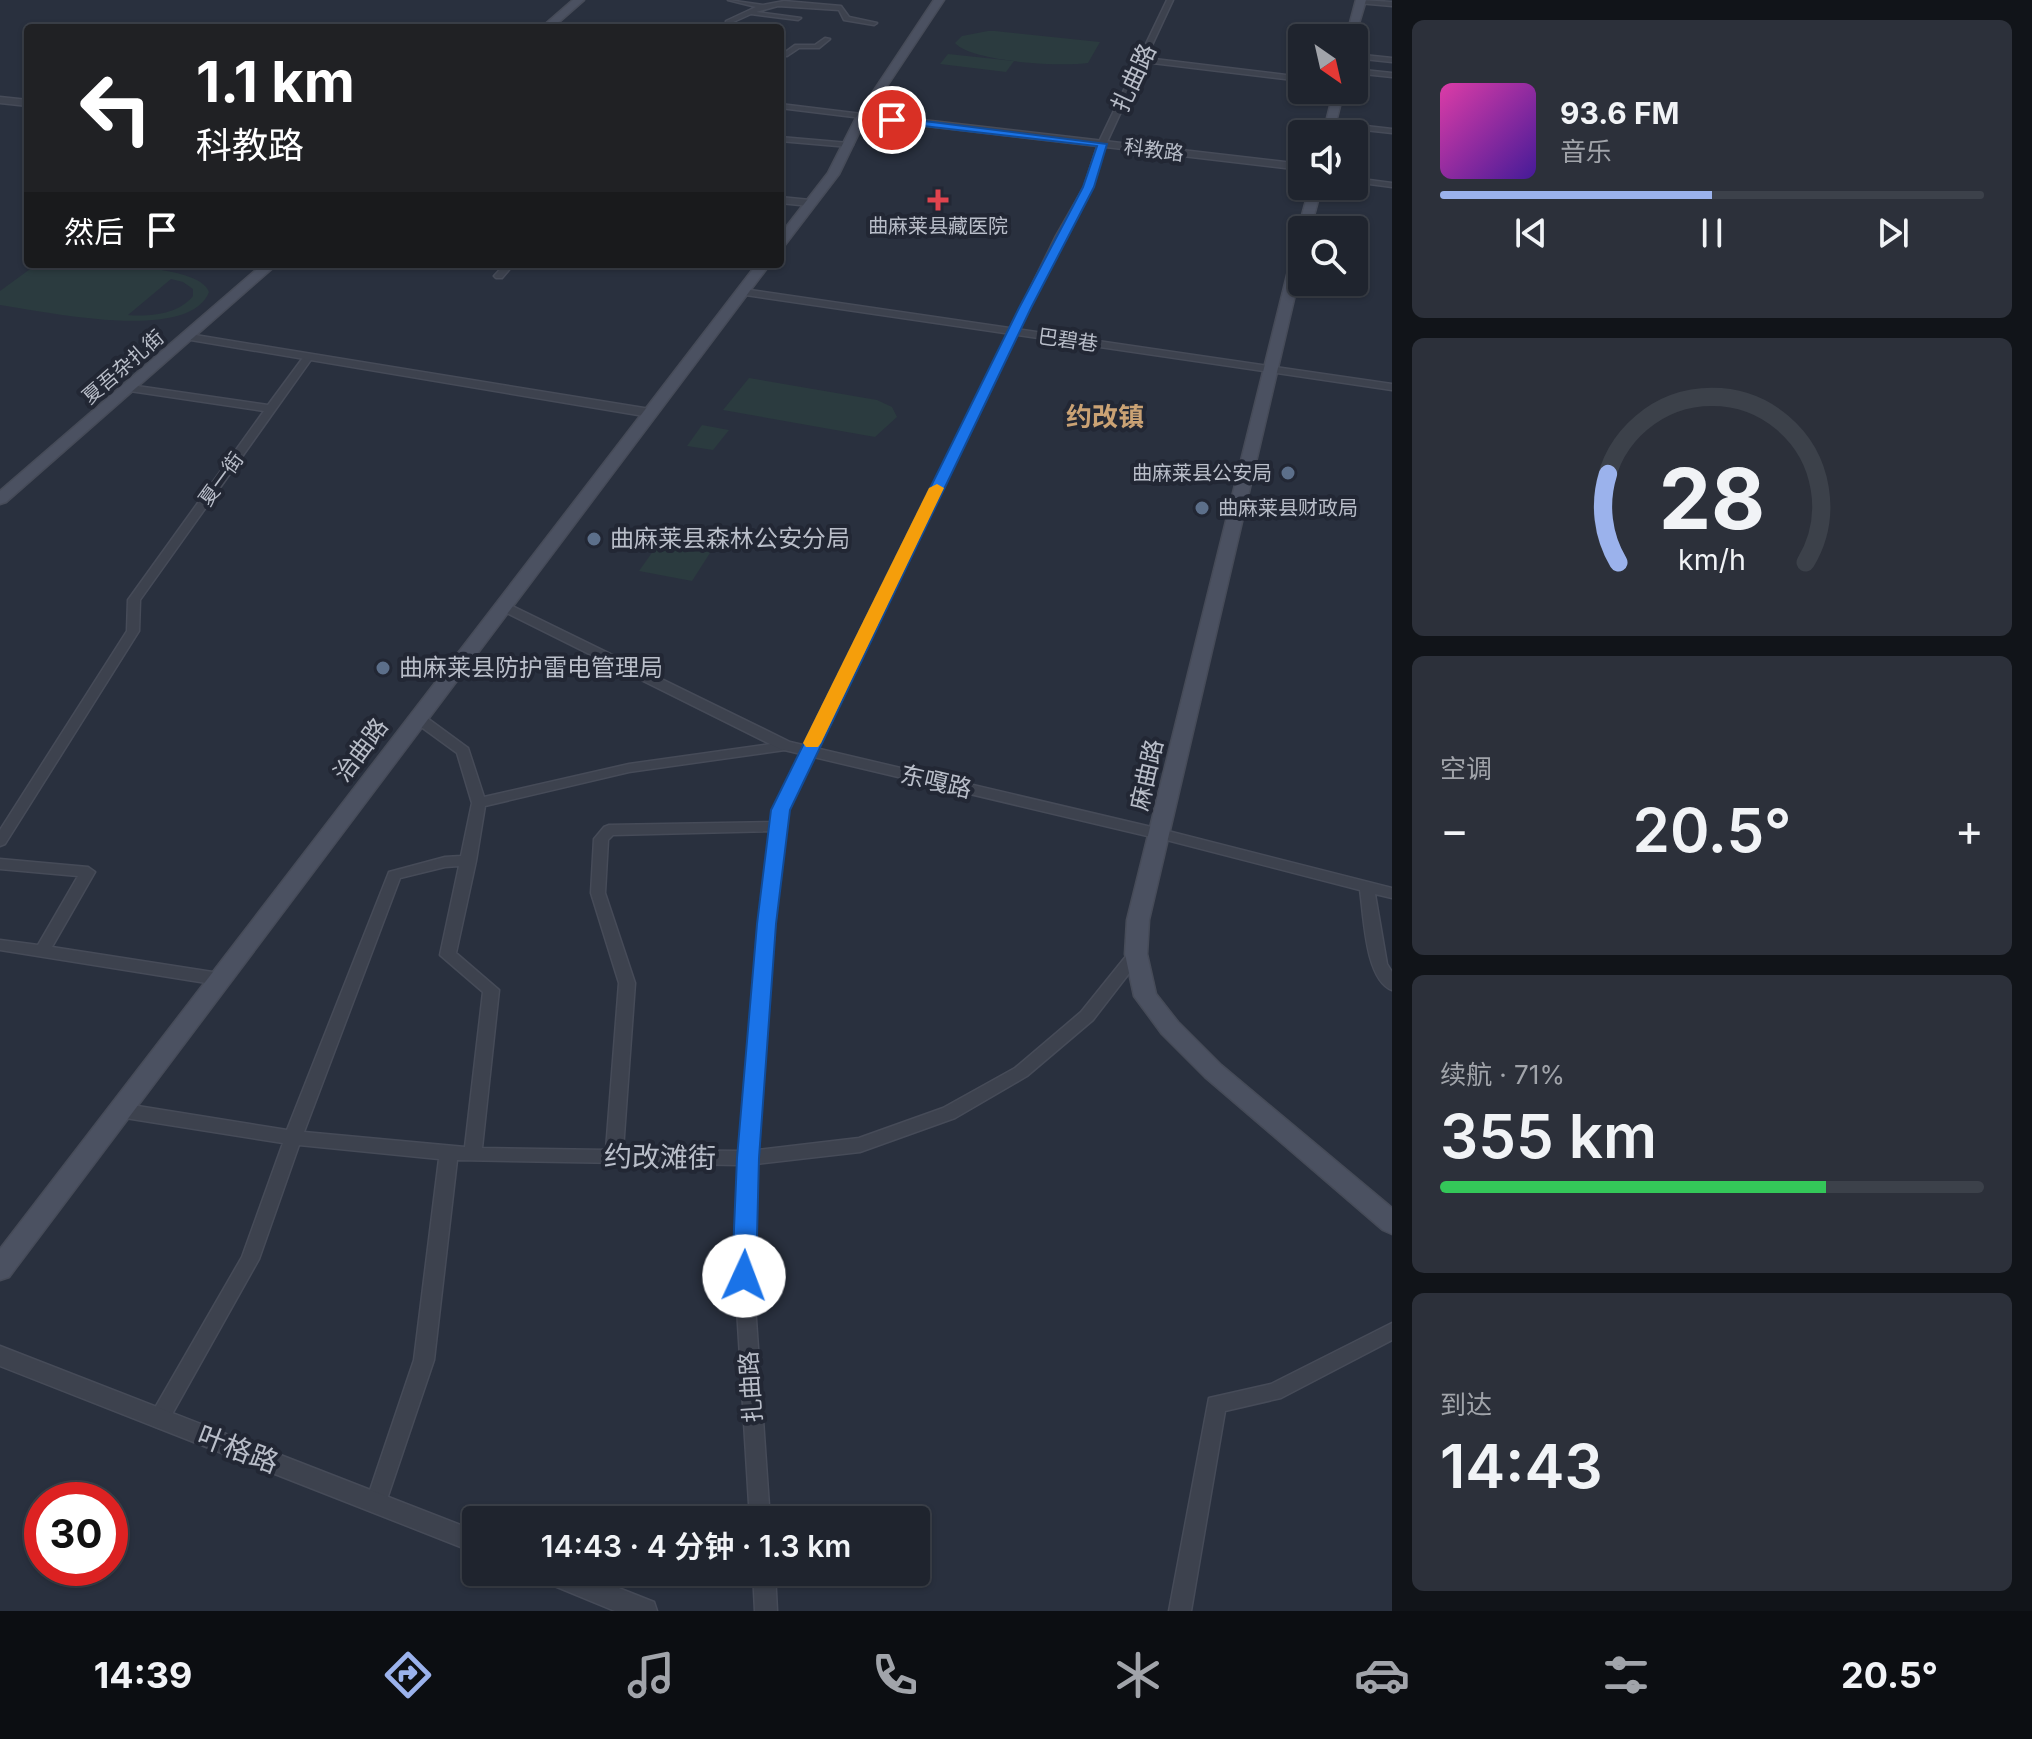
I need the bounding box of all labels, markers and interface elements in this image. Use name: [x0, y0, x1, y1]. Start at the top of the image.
north arrow: [1288, 24, 1368, 104]
map controls: [1288, 24, 1368, 296]
street label: 扎曲路: [1105, 39, 1162, 117]
text: 1.1 km: [196, 48, 355, 116]
icon: left: [64, 56, 168, 160]
pin: [858, 86, 926, 154]
text: 93.6 FM: [1560, 95, 1680, 131]
icon: arrive: [870, 98, 914, 142]
button: sound: [1288, 120, 1368, 200]
text: 科教路: [196, 123, 304, 167]
street label: 科教路: [1123, 134, 1185, 166]
text: 音乐: [1560, 136, 1612, 167]
marker: 曲麻莱县藏医院: [927, 189, 949, 211]
icon: arrive: [140, 208, 184, 252]
icon: previous: [1509, 211, 1553, 255]
icon: pause: [1690, 211, 1734, 255]
icon: next: [1871, 211, 1915, 255]
text: 然后: [64, 214, 124, 250]
place label: 曲麻莱县藏医院: [868, 214, 1008, 238]
button: search: [1288, 216, 1368, 296]
street label: 巴碧巷: [1037, 324, 1099, 356]
street label: 夏吾杂扎街: [77, 325, 169, 409]
district label: 约改镇: [1066, 401, 1144, 432]
street label: 夏一街: [194, 448, 248, 510]
text: 28: [1659, 448, 1765, 549]
place label: 曲麻莱县公安局: [1132, 461, 1272, 485]
marker: 曲麻莱县公安局: [1279, 464, 1297, 482]
place label: 曲麻莱县财政局: [1218, 496, 1358, 520]
marker: 曲麻莱县财政局: [1193, 499, 1211, 517]
place label: 曲麻莱县森林公安分局: [610, 524, 850, 553]
marker: 曲麻莱县森林公安分局: [585, 530, 603, 548]
text: km/h: [1678, 542, 1746, 577]
place label: 曲麻莱县防护雷电管理局: [399, 653, 663, 682]
marker: 曲麻莱县防护雷电管理局: [374, 659, 392, 677]
street label: 治曲路: [327, 712, 394, 787]
street label: 麻曲路: [1124, 737, 1169, 813]
text: 空调: [1440, 753, 1492, 784]
street label: 东嘎路: [898, 759, 974, 804]
text: 20.5°: [1633, 794, 1791, 866]
text: −: [1440, 803, 1469, 857]
text: +: [1955, 803, 1984, 857]
text: 续航 · 71%: [1440, 1059, 1565, 1090]
text: 355 km: [1440, 1100, 1657, 1172]
street label: 约改滩街: [604, 1139, 716, 1175]
position arrow: [702, 1234, 786, 1318]
street label: 扎曲路: [734, 1350, 767, 1424]
text: 到达: [1440, 1389, 1492, 1420]
street label: 叶格路: [193, 1418, 283, 1480]
text: 14:43: [1440, 1430, 1603, 1502]
speed limit sign: 30: [24, 1482, 128, 1586]
text: 14:43 · 4 分钟 · 1.3 km: [541, 1528, 851, 1564]
icon: directions: [380, 1647, 436, 1703]
icon: music: [623, 1647, 679, 1703]
icon: phone: [867, 1647, 923, 1703]
icon: climate: [1110, 1647, 1166, 1703]
icon: car: [1354, 1647, 1410, 1703]
icon: filters: [1598, 1647, 1654, 1703]
text: 14:39: [94, 1653, 192, 1697]
text: 20.5°: [1841, 1653, 1938, 1697]

